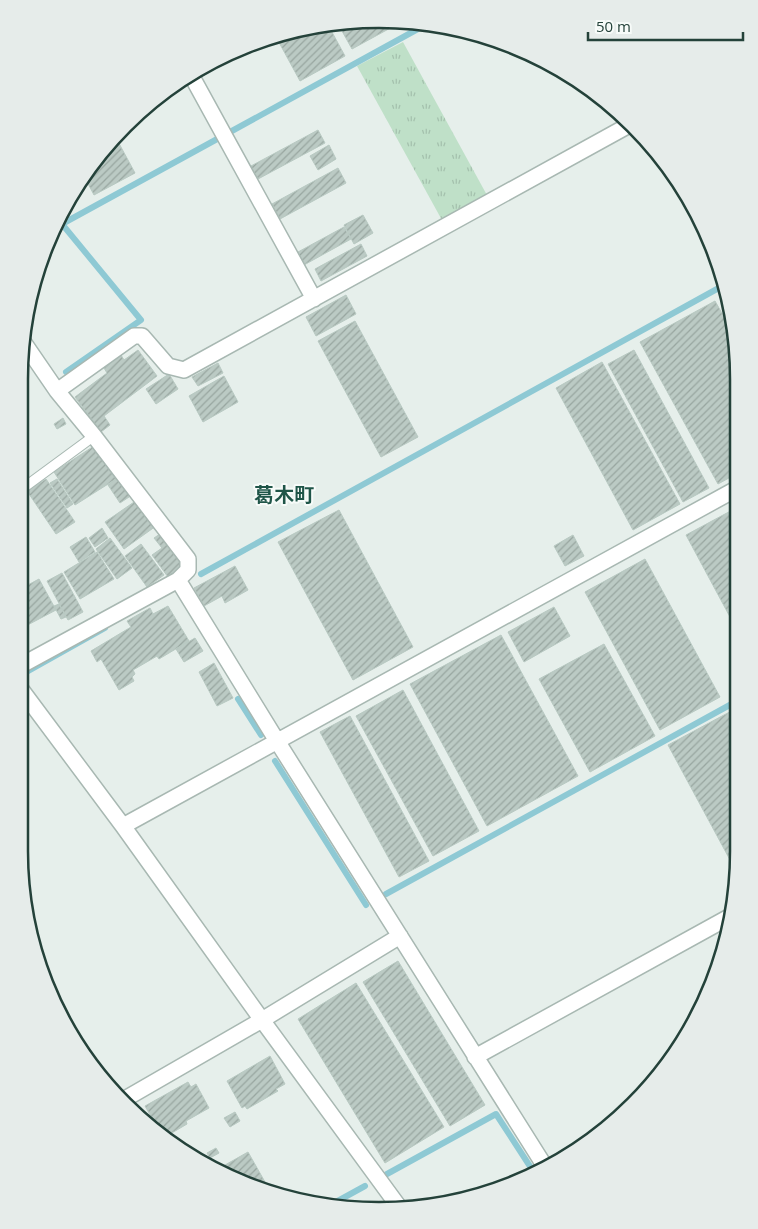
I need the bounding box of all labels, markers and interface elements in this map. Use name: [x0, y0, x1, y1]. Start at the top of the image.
scale bar: [588, 10, 743, 42]
text: 50 m: [596, 16, 631, 36]
district label: 葛木町: [254, 481, 314, 508]

